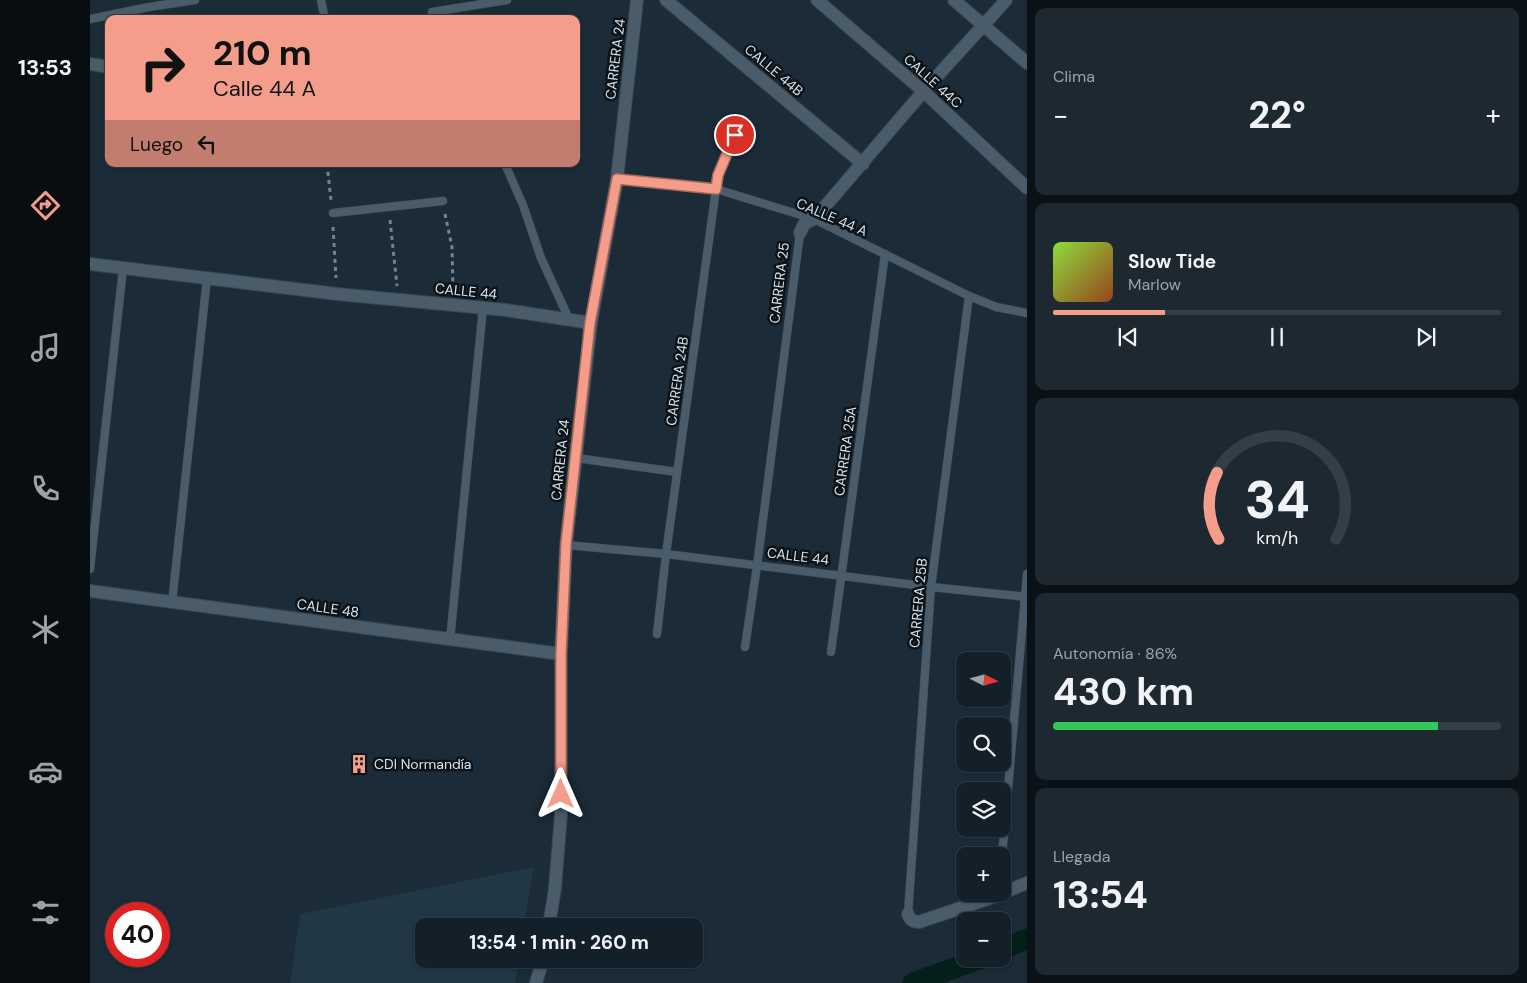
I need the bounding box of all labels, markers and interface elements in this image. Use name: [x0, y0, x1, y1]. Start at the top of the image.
street label: CARRERA 24: [601, 17, 629, 100]
text: 210 m: [213, 30, 312, 76]
icon: right: [130, 35, 195, 100]
street label: CALLE 44B: [741, 40, 807, 100]
street label: CALLE 44C: [900, 50, 966, 112]
text: 13:53: [18, 53, 72, 82]
text: Clima: [1053, 66, 1095, 87]
text: Calle 44 A: [213, 74, 316, 103]
text: 22°: [1248, 90, 1306, 140]
text: −: [1053, 97, 1068, 134]
text: +: [1486, 97, 1501, 134]
pin: [714, 114, 756, 156]
icon: arrive: [721, 121, 749, 149]
icon: left: [193, 130, 221, 158]
text: Luego: [130, 132, 183, 157]
icon: directions: [28, 188, 63, 223]
street label: CALLE 44 A: [794, 194, 870, 240]
street label: CARRERA 25: [765, 241, 793, 325]
text: Slow Tide: [1128, 249, 1216, 274]
text: Marlow: [1128, 274, 1181, 295]
street label: CALLE 44: [434, 279, 499, 303]
icon: previous: [1114, 323, 1142, 351]
icon: pause: [1263, 323, 1291, 351]
icon: next: [1412, 323, 1440, 351]
icon: music: [28, 330, 63, 365]
street label: CARRERA 24B: [662, 335, 692, 427]
street label: CARRERA 25A: [830, 405, 860, 497]
street label: CARRERA 24: [547, 418, 573, 501]
text: 34: [1244, 466, 1310, 534]
icon: phone: [28, 471, 63, 506]
text: km/h: [1256, 526, 1298, 550]
street label: CALLE 44: [766, 543, 831, 569]
street label: CARRERA 25B: [905, 557, 931, 649]
street label: CALLE 48: [296, 595, 360, 621]
icon: climate: [28, 612, 63, 647]
text: Autonomía · 86%: [1053, 643, 1177, 664]
north arrow: [956, 652, 1011, 708]
map controls: [956, 652, 1011, 967]
text: 430 km: [1053, 667, 1194, 717]
button: search: [956, 717, 1011, 772]
building icon: CDI Normandía: [348, 753, 370, 775]
icon: car: [28, 754, 63, 789]
place label: CDI Normandía: [374, 755, 471, 773]
position arrow: [534, 767, 586, 819]
button: layers: [956, 782, 1011, 837]
text: Llegada: [1053, 846, 1110, 867]
button: +: [956, 847, 1011, 902]
text: 13:54: [1053, 870, 1148, 920]
icon: filters: [28, 895, 63, 930]
speed limit sign: 40: [105, 902, 170, 967]
button: −: [956, 912, 1011, 967]
text: 13:54 · 1 min · 260 m: [469, 930, 649, 955]

